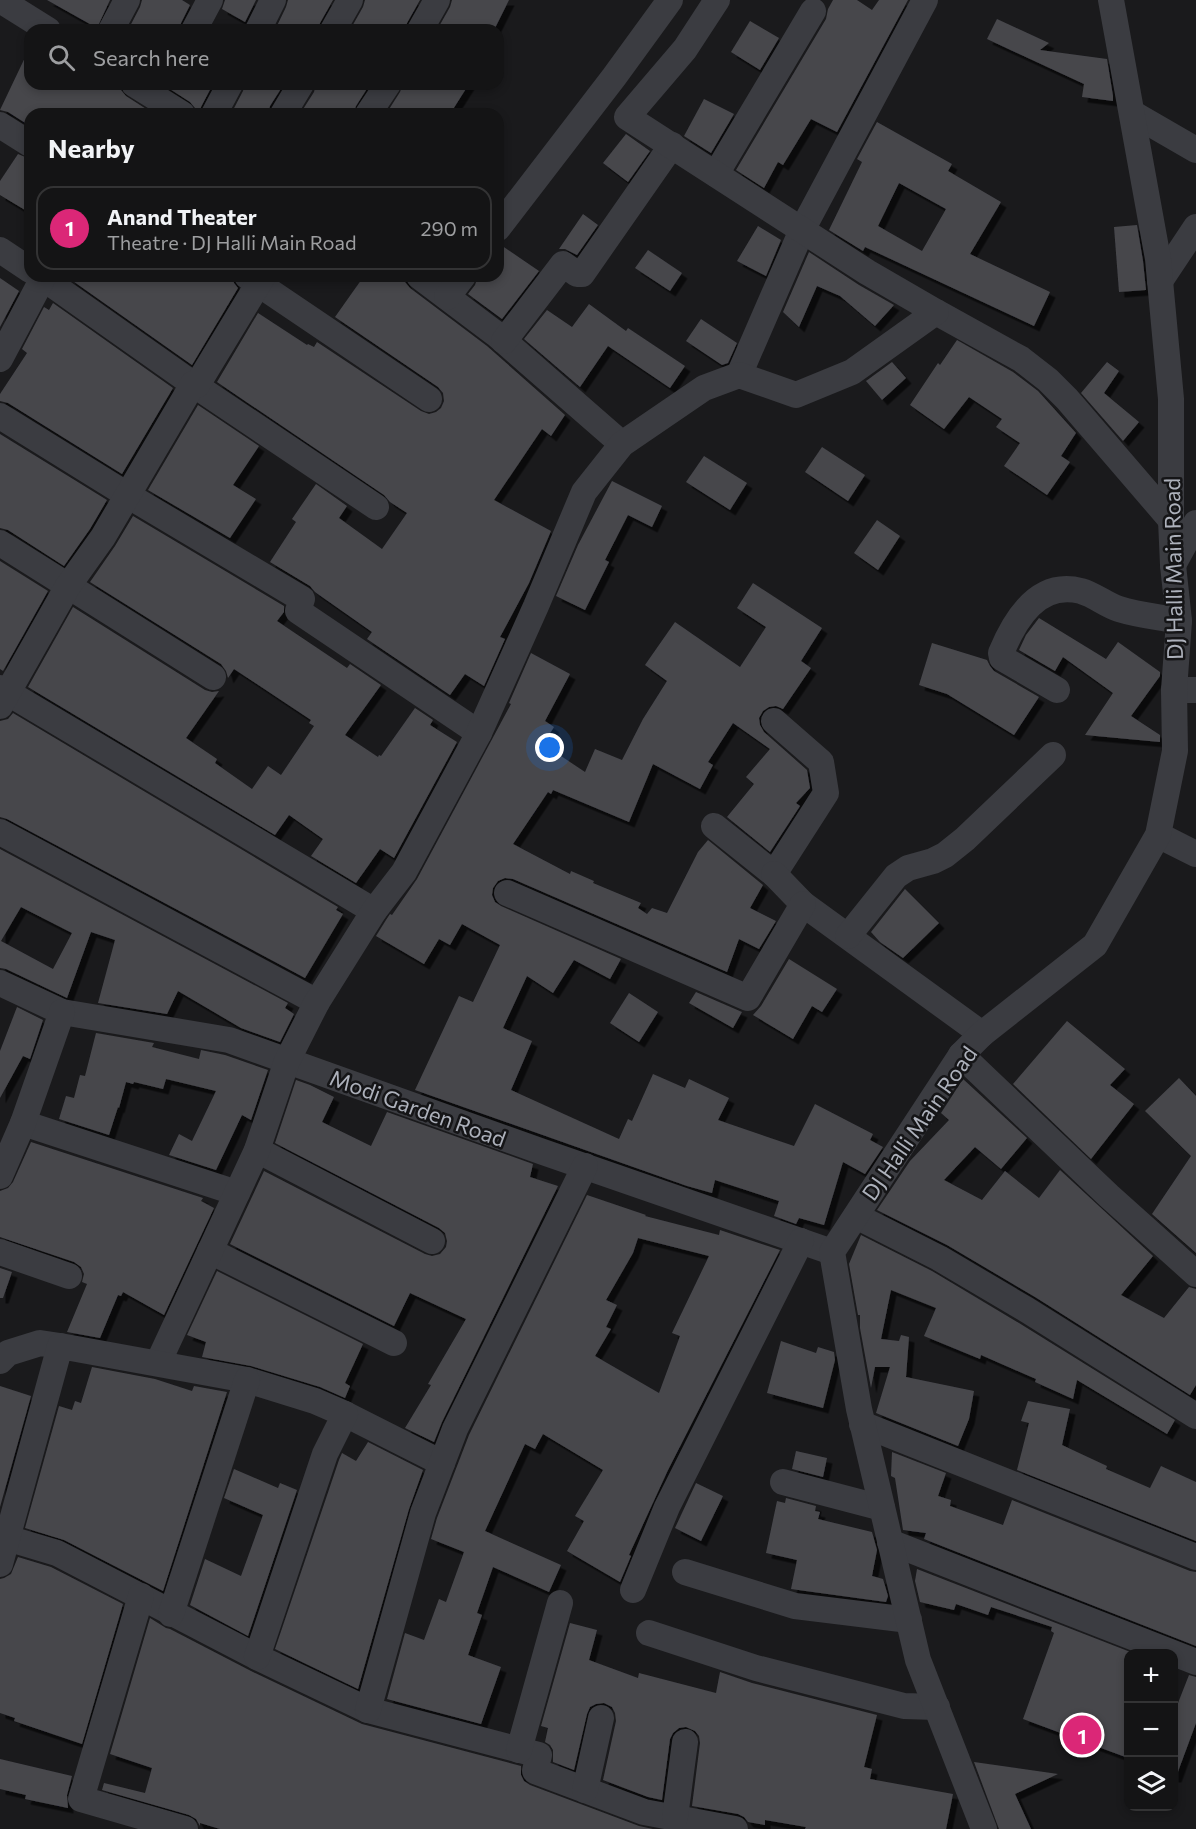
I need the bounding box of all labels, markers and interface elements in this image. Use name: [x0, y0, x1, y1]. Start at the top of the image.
search box: [24, 24, 504, 90]
icon: search: [45, 41, 78, 74]
text: Search here: [93, 44, 209, 71]
text: Nearby: [48, 132, 135, 163]
text: Anand Theater: [107, 203, 257, 230]
text: 1: [65, 216, 74, 240]
text: 290 m: [420, 216, 478, 240]
text: Theatre · DJ Halli Main Road: [107, 230, 357, 254]
street label: DJ Halli Main Road: [1158, 478, 1188, 660]
your location: [535, 733, 564, 762]
street label: DJ Halli Main Road: [856, 1041, 982, 1205]
street label: Modi Garden Road: [326, 1064, 510, 1152]
map controls: [1124, 1649, 1178, 1811]
button: +: [1124, 1649, 1178, 1703]
button: −: [1124, 1703, 1178, 1757]
pin: 1: [1062, 1712, 1102, 1758]
button: layers: [1124, 1757, 1178, 1811]

